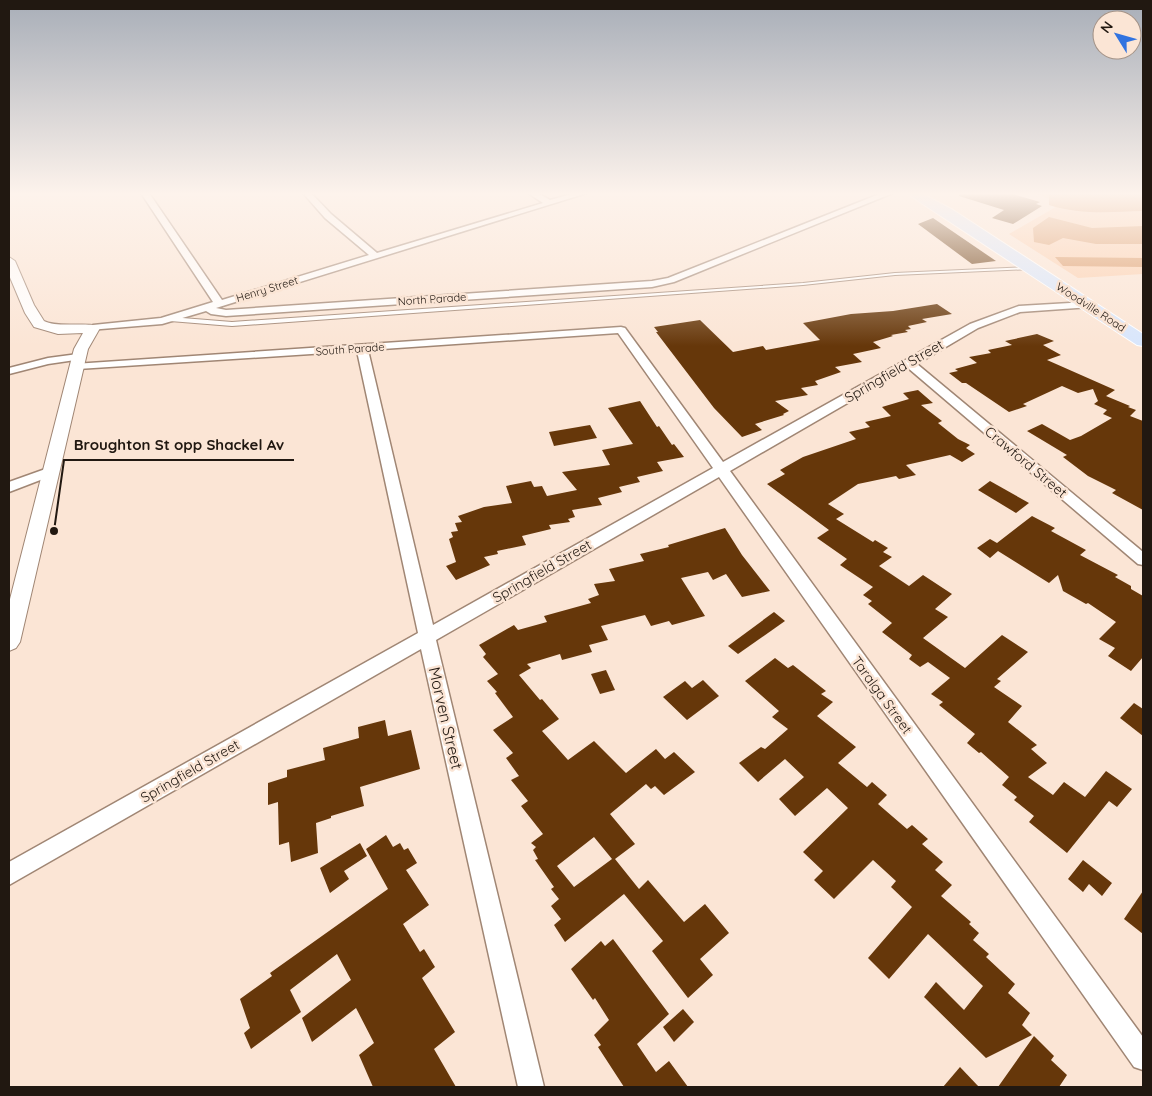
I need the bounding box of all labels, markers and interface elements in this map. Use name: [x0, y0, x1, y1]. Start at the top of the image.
north arrow: [1092, 10, 1142, 60]
text: N: [1096, 18, 1117, 37]
street label: Henry Street: [234, 273, 300, 305]
street label: Woodville Road: [1054, 279, 1128, 335]
street label: North Parade: [397, 290, 467, 308]
street label: Springfield Street: [841, 335, 947, 407]
street label: South Parade: [315, 340, 385, 358]
street label: Crawford Street: [981, 422, 1071, 502]
callout: Broughton St opp Shackel Av: [64, 430, 294, 460]
text: Broughton St opp Shackel Av: [74, 435, 284, 454]
street label: Springfield Street: [489, 535, 595, 607]
street label: Taralga Street: [848, 653, 916, 738]
street label: Morven Street: [424, 665, 468, 771]
street label: Springfield Street: [137, 735, 243, 807]

